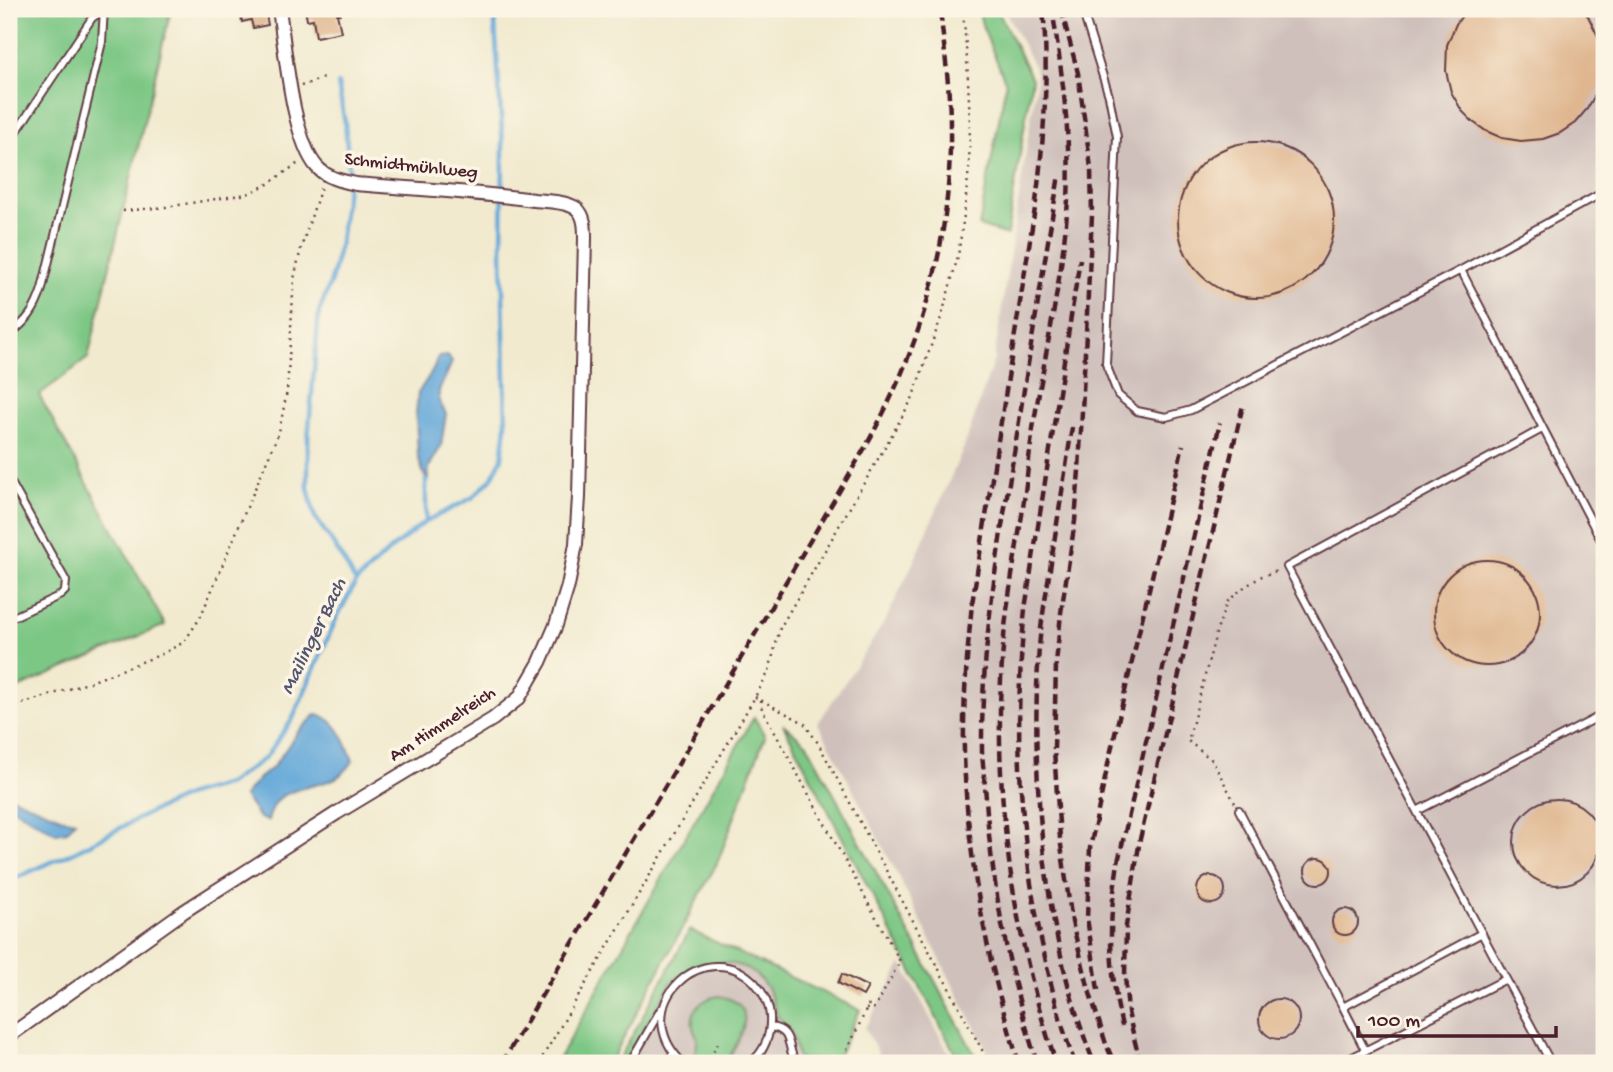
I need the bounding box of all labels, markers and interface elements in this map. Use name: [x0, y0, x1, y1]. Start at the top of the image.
street label: Schmidtmühlweg: [343, 149, 479, 185]
water label: Mailinger Bach: [276, 574, 354, 699]
street label: Am Himmelreich: [385, 682, 501, 768]
scale bar: [1358, 995, 1555, 1039]
text: 100 m: [1367, 1010, 1420, 1035]

